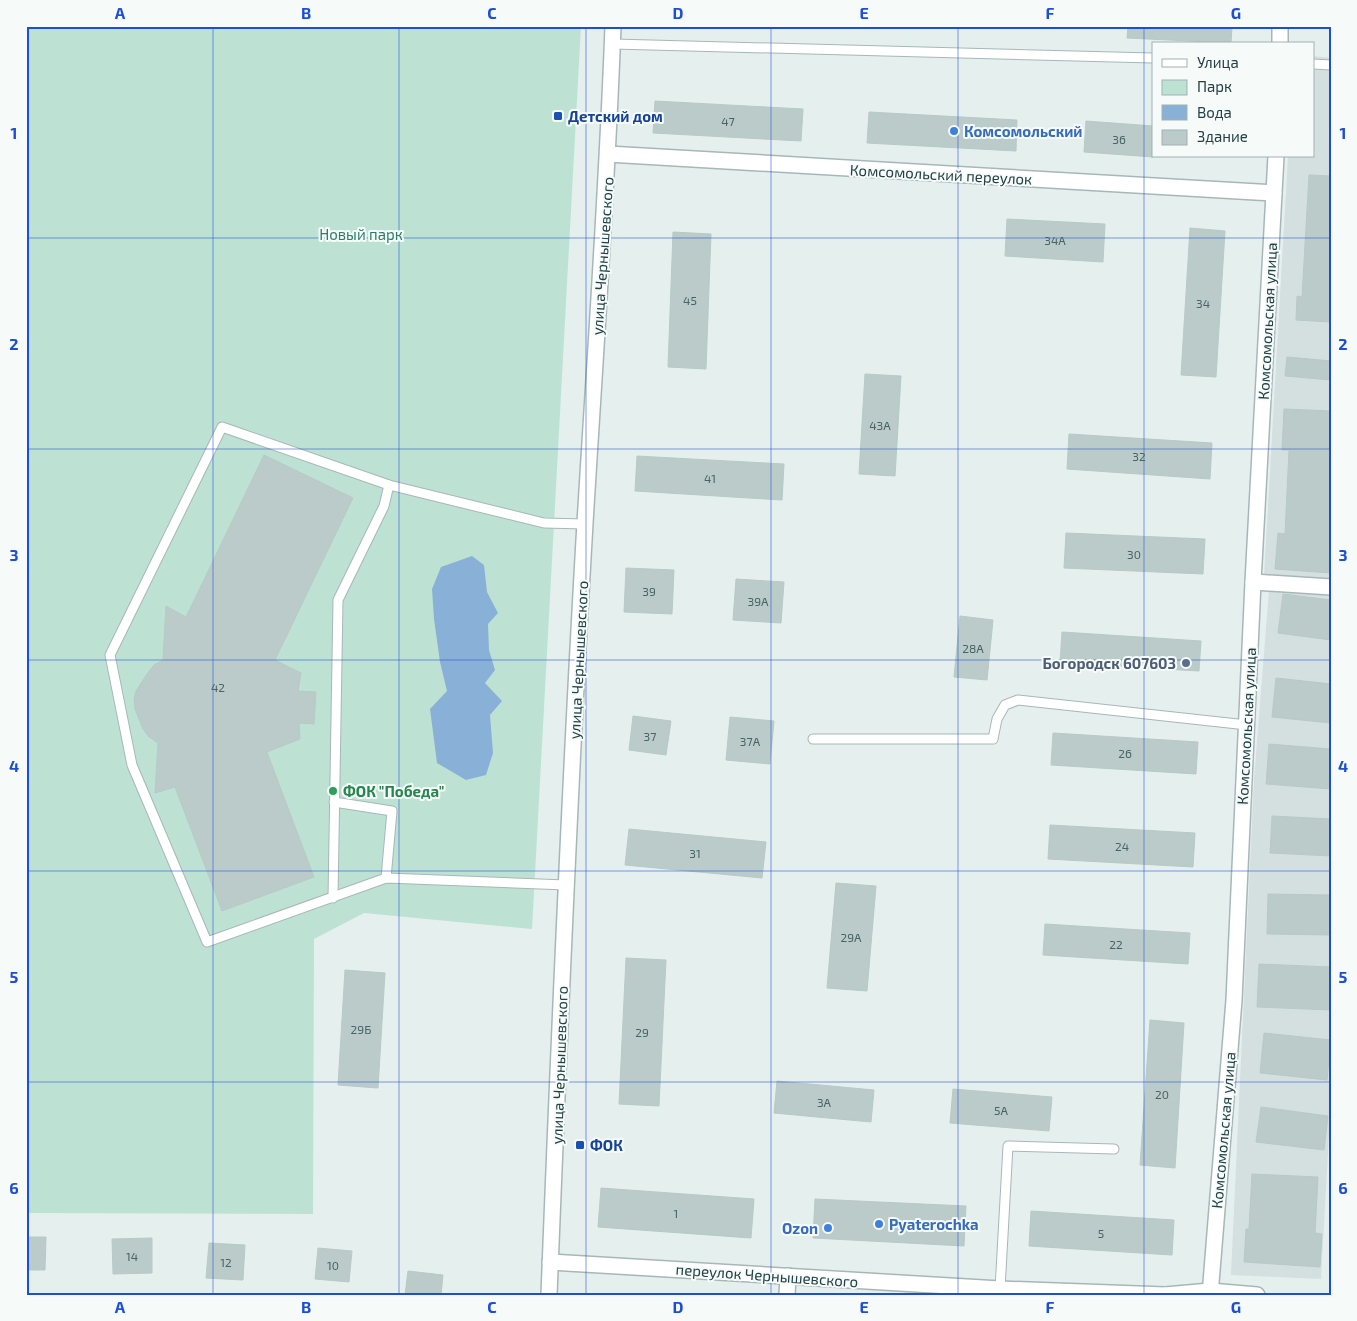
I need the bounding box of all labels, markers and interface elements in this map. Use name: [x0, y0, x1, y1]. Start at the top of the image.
text: A: [115, 3, 126, 22]
text: B: [301, 3, 311, 22]
text: C: [487, 3, 497, 22]
text: D: [673, 3, 684, 22]
text: E: [859, 3, 869, 22]
text: F: [1046, 3, 1055, 22]
text: G: [1231, 3, 1241, 22]
legend: [1152, 42, 1314, 158]
text: Улица: [1197, 53, 1239, 71]
text: Парк: [1197, 77, 1232, 95]
text: Вода: [1197, 103, 1232, 121]
place label: Детский дом: [568, 107, 663, 125]
marker: Детский дом: [552, 110, 564, 122]
house number: 47: [721, 114, 735, 128]
place label: Комсомольский: [964, 122, 1082, 140]
text: 1: [11, 123, 17, 142]
text: 1: [1340, 123, 1346, 142]
marker: Комсомольский: [948, 125, 960, 137]
text: Здание: [1197, 127, 1248, 145]
house number: 36: [1112, 132, 1126, 146]
street label: Комсомольский переулок: [849, 160, 1033, 189]
street label: улица Чернышевского: [587, 176, 618, 336]
park label: Новый парк: [319, 225, 403, 243]
house number: 34А: [1044, 233, 1066, 247]
street label: Комсомольская улица: [1254, 242, 1281, 400]
house number: 45: [683, 293, 697, 307]
house number: 34: [1196, 296, 1210, 310]
text: 2: [9, 334, 19, 353]
text: 2: [1338, 334, 1348, 353]
house number: 43А: [869, 418, 891, 432]
house number: 32: [1132, 449, 1146, 463]
house number: 41: [704, 471, 716, 485]
text: 3: [9, 545, 19, 564]
text: 3: [1338, 545, 1348, 564]
house number: 30: [1127, 547, 1141, 561]
street label: улица Чернышевского: [565, 580, 592, 740]
house number: 39: [642, 584, 656, 598]
house number: 39А: [747, 594, 769, 608]
house number: 28А: [962, 641, 984, 655]
street label: Комсомольская улица: [1233, 647, 1260, 805]
place label: Богородск 607603: [1042, 654, 1176, 672]
marker: Богородск 607603: [1180, 657, 1192, 669]
house number: 42: [211, 680, 225, 694]
house number: 37: [644, 729, 656, 743]
house number: 37А: [740, 734, 761, 748]
house number: 26: [1118, 746, 1132, 760]
text: 4: [9, 756, 19, 775]
text: 4: [1338, 756, 1348, 775]
place label: ФОК "Победа": [343, 782, 444, 800]
marker: ФОК "Победа": [327, 785, 339, 797]
house number: 24: [1115, 839, 1129, 853]
house number: 31: [689, 846, 701, 860]
house number: 29А: [840, 930, 862, 944]
house number: 22: [1109, 937, 1123, 951]
text: 5: [10, 967, 19, 986]
text: 5: [1339, 967, 1348, 986]
street label: улица Чернышевского: [547, 985, 572, 1145]
house number: 29Б: [351, 1022, 371, 1036]
house number: 29: [635, 1025, 649, 1039]
street label: Комсомольская улица: [1207, 1051, 1240, 1209]
house number: 20: [1155, 1087, 1169, 1101]
house number: 3А: [817, 1095, 832, 1109]
house number: 5А: [994, 1103, 1008, 1117]
place label: ФОК: [590, 1136, 623, 1154]
marker: ФОК: [574, 1139, 586, 1151]
text: 6: [9, 1178, 19, 1197]
text: 6: [1338, 1178, 1348, 1197]
house number: 1: [674, 1206, 678, 1220]
place label: Pyaterochka: [889, 1215, 979, 1234]
marker: Pyaterochka: [873, 1218, 885, 1230]
place label: Ozon: [782, 1219, 818, 1237]
marker: Ozon: [822, 1222, 834, 1234]
house number: 5: [1098, 1226, 1104, 1240]
house number: 14: [126, 1249, 138, 1263]
house number: 12: [220, 1255, 232, 1269]
house number: 10: [327, 1258, 339, 1272]
street label: переулок Чернышевского: [675, 1260, 859, 1291]
text: A: [115, 1297, 126, 1316]
text: B: [301, 1297, 311, 1316]
text: C: [487, 1297, 497, 1316]
text: D: [673, 1297, 684, 1316]
text: E: [859, 1297, 869, 1316]
text: F: [1046, 1297, 1055, 1316]
text: G: [1231, 1297, 1241, 1316]

